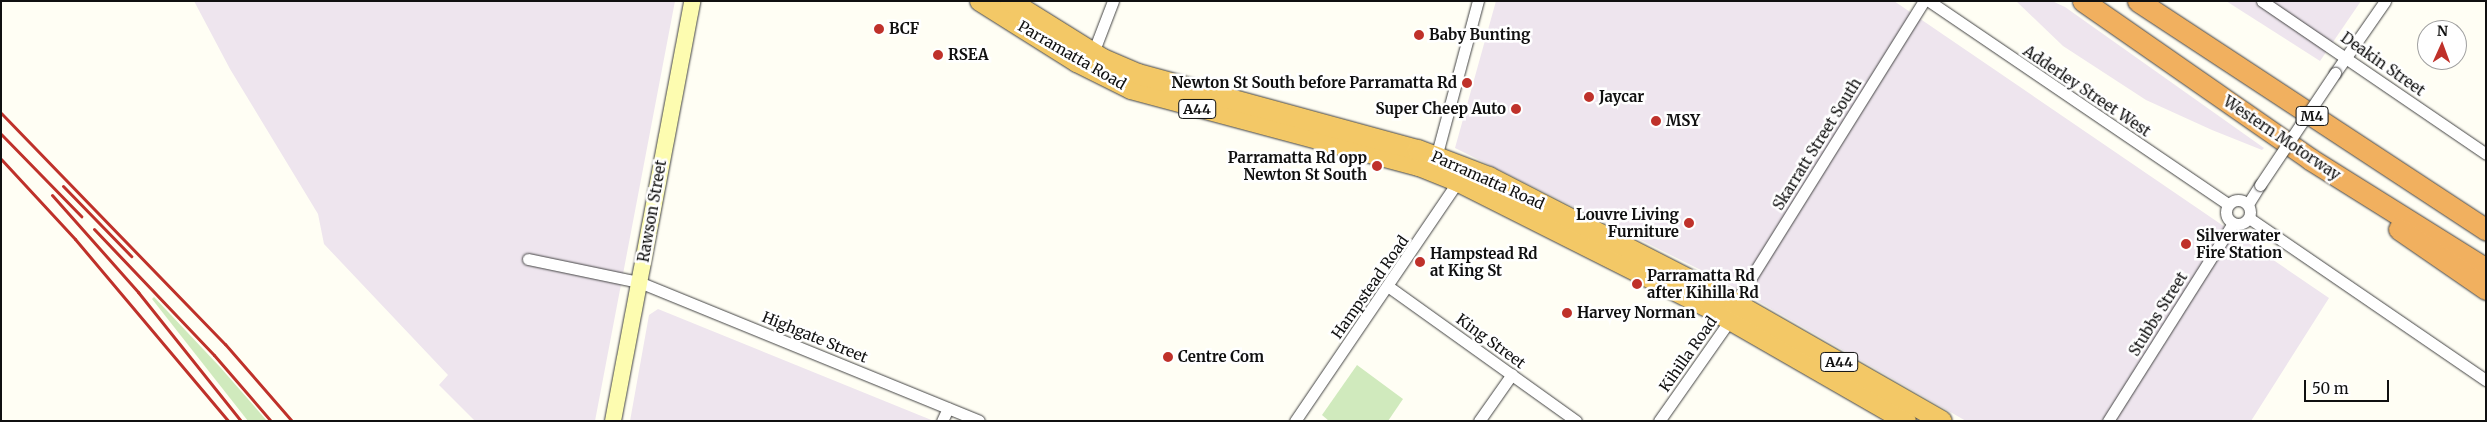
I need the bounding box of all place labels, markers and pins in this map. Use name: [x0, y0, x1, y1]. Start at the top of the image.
place label: BCF: [889, 20, 919, 38]
marker: BCF: [873, 23, 885, 35]
place label: Baby Bunting: [1429, 26, 1530, 44]
marker: Baby Bunting: [1413, 29, 1425, 41]
place label: RSEA: [948, 46, 989, 64]
marker: RSEA: [932, 49, 944, 61]
place label: Newton St South before Parramatta Rd: [1172, 74, 1457, 92]
marker: Newton St South before Parramatta Rd: [1461, 77, 1473, 89]
place label: Jaycar: [1599, 88, 1644, 106]
marker: Jaycar: [1583, 91, 1595, 103]
place label: Super Cheep Auto: [1376, 100, 1506, 118]
marker: Super Cheep Auto: [1510, 103, 1522, 115]
place label: MSY: [1666, 112, 1700, 130]
marker: MSY: [1650, 115, 1662, 127]
place label: Parramatta Rd opp Newton St South: [1228, 148, 1367, 183]
marker: Parramatta Rd opp Newton St South: [1371, 160, 1383, 172]
place label: Louvre Living Furniture: [1576, 205, 1679, 240]
marker: Louvre Living Furniture: [1683, 217, 1695, 229]
place label: Silverwater Fire Station: [2196, 226, 2282, 261]
marker: Silverwater Fire Station: [2180, 238, 2192, 250]
place label: Hampstead Rd at King St: [1430, 244, 1538, 279]
marker: Hampstead Rd at King St: [1414, 256, 1426, 268]
place label: Parramatta Rd after Kihilla Rd: [1647, 266, 1759, 301]
marker: Parramatta Rd after Kihilla Rd: [1631, 278, 1643, 290]
place label: Harvey Norman: [1577, 304, 1695, 322]
marker: Harvey Norman: [1561, 307, 1573, 319]
place label: Centre Com: [1178, 348, 1264, 366]
marker: Centre Com: [1162, 351, 1174, 363]

